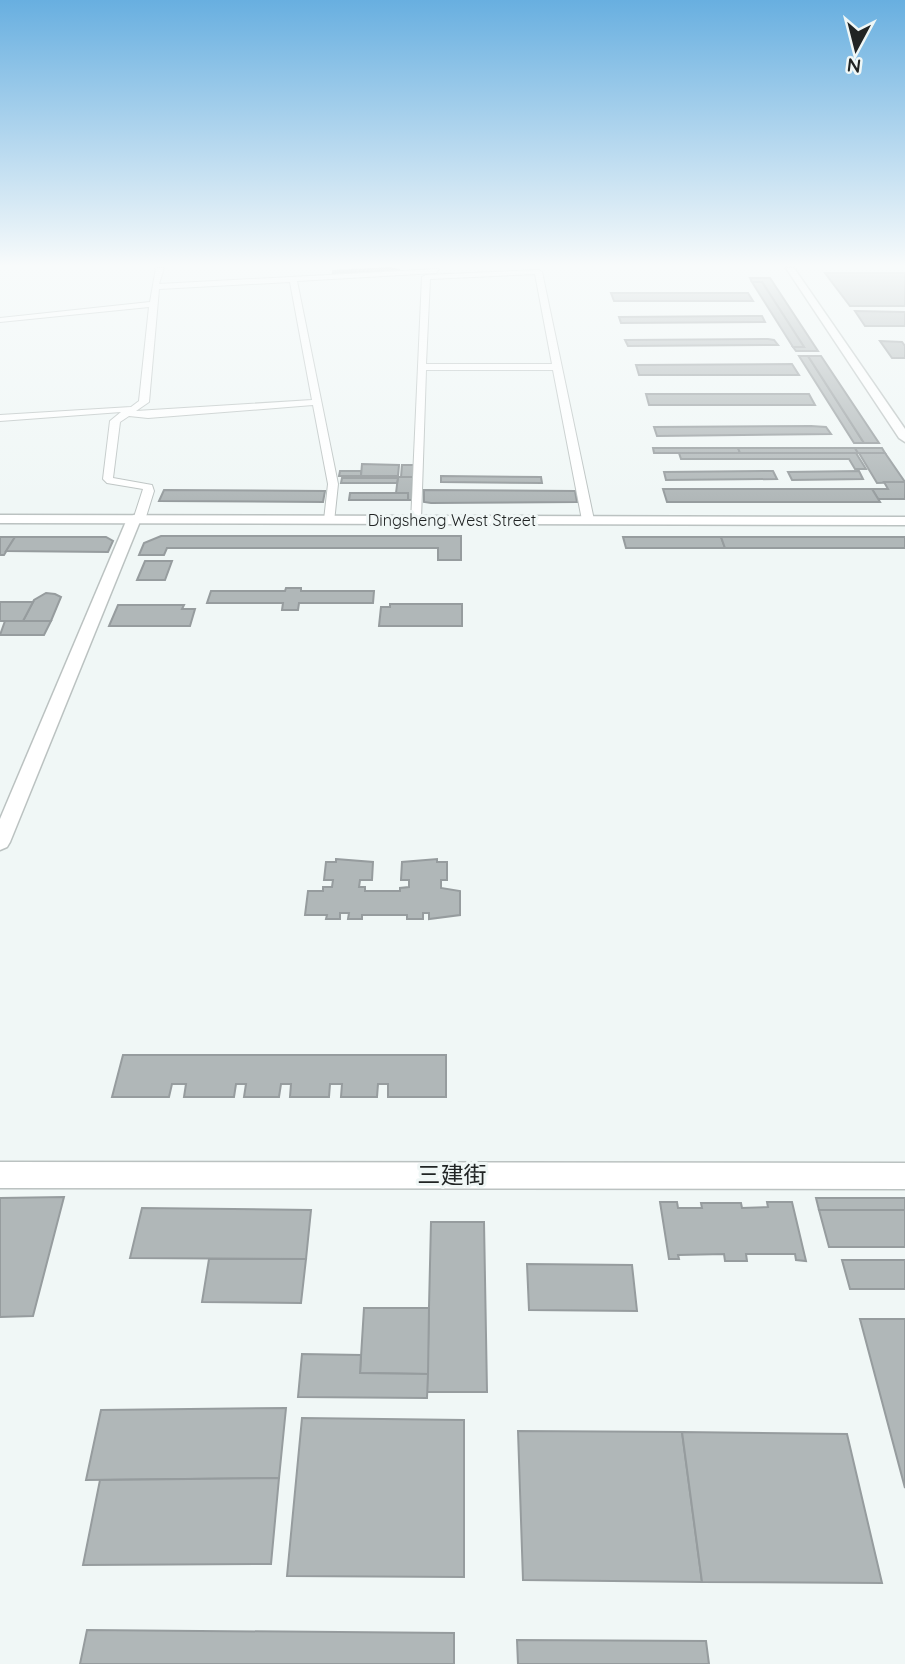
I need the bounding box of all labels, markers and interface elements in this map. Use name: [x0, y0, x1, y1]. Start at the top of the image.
north arrow: [821, 14, 891, 84]
text: N: [846, 53, 862, 79]
street label: Dingsheng West Street: [368, 510, 536, 530]
street label: 三建街: [418, 1160, 487, 1189]

